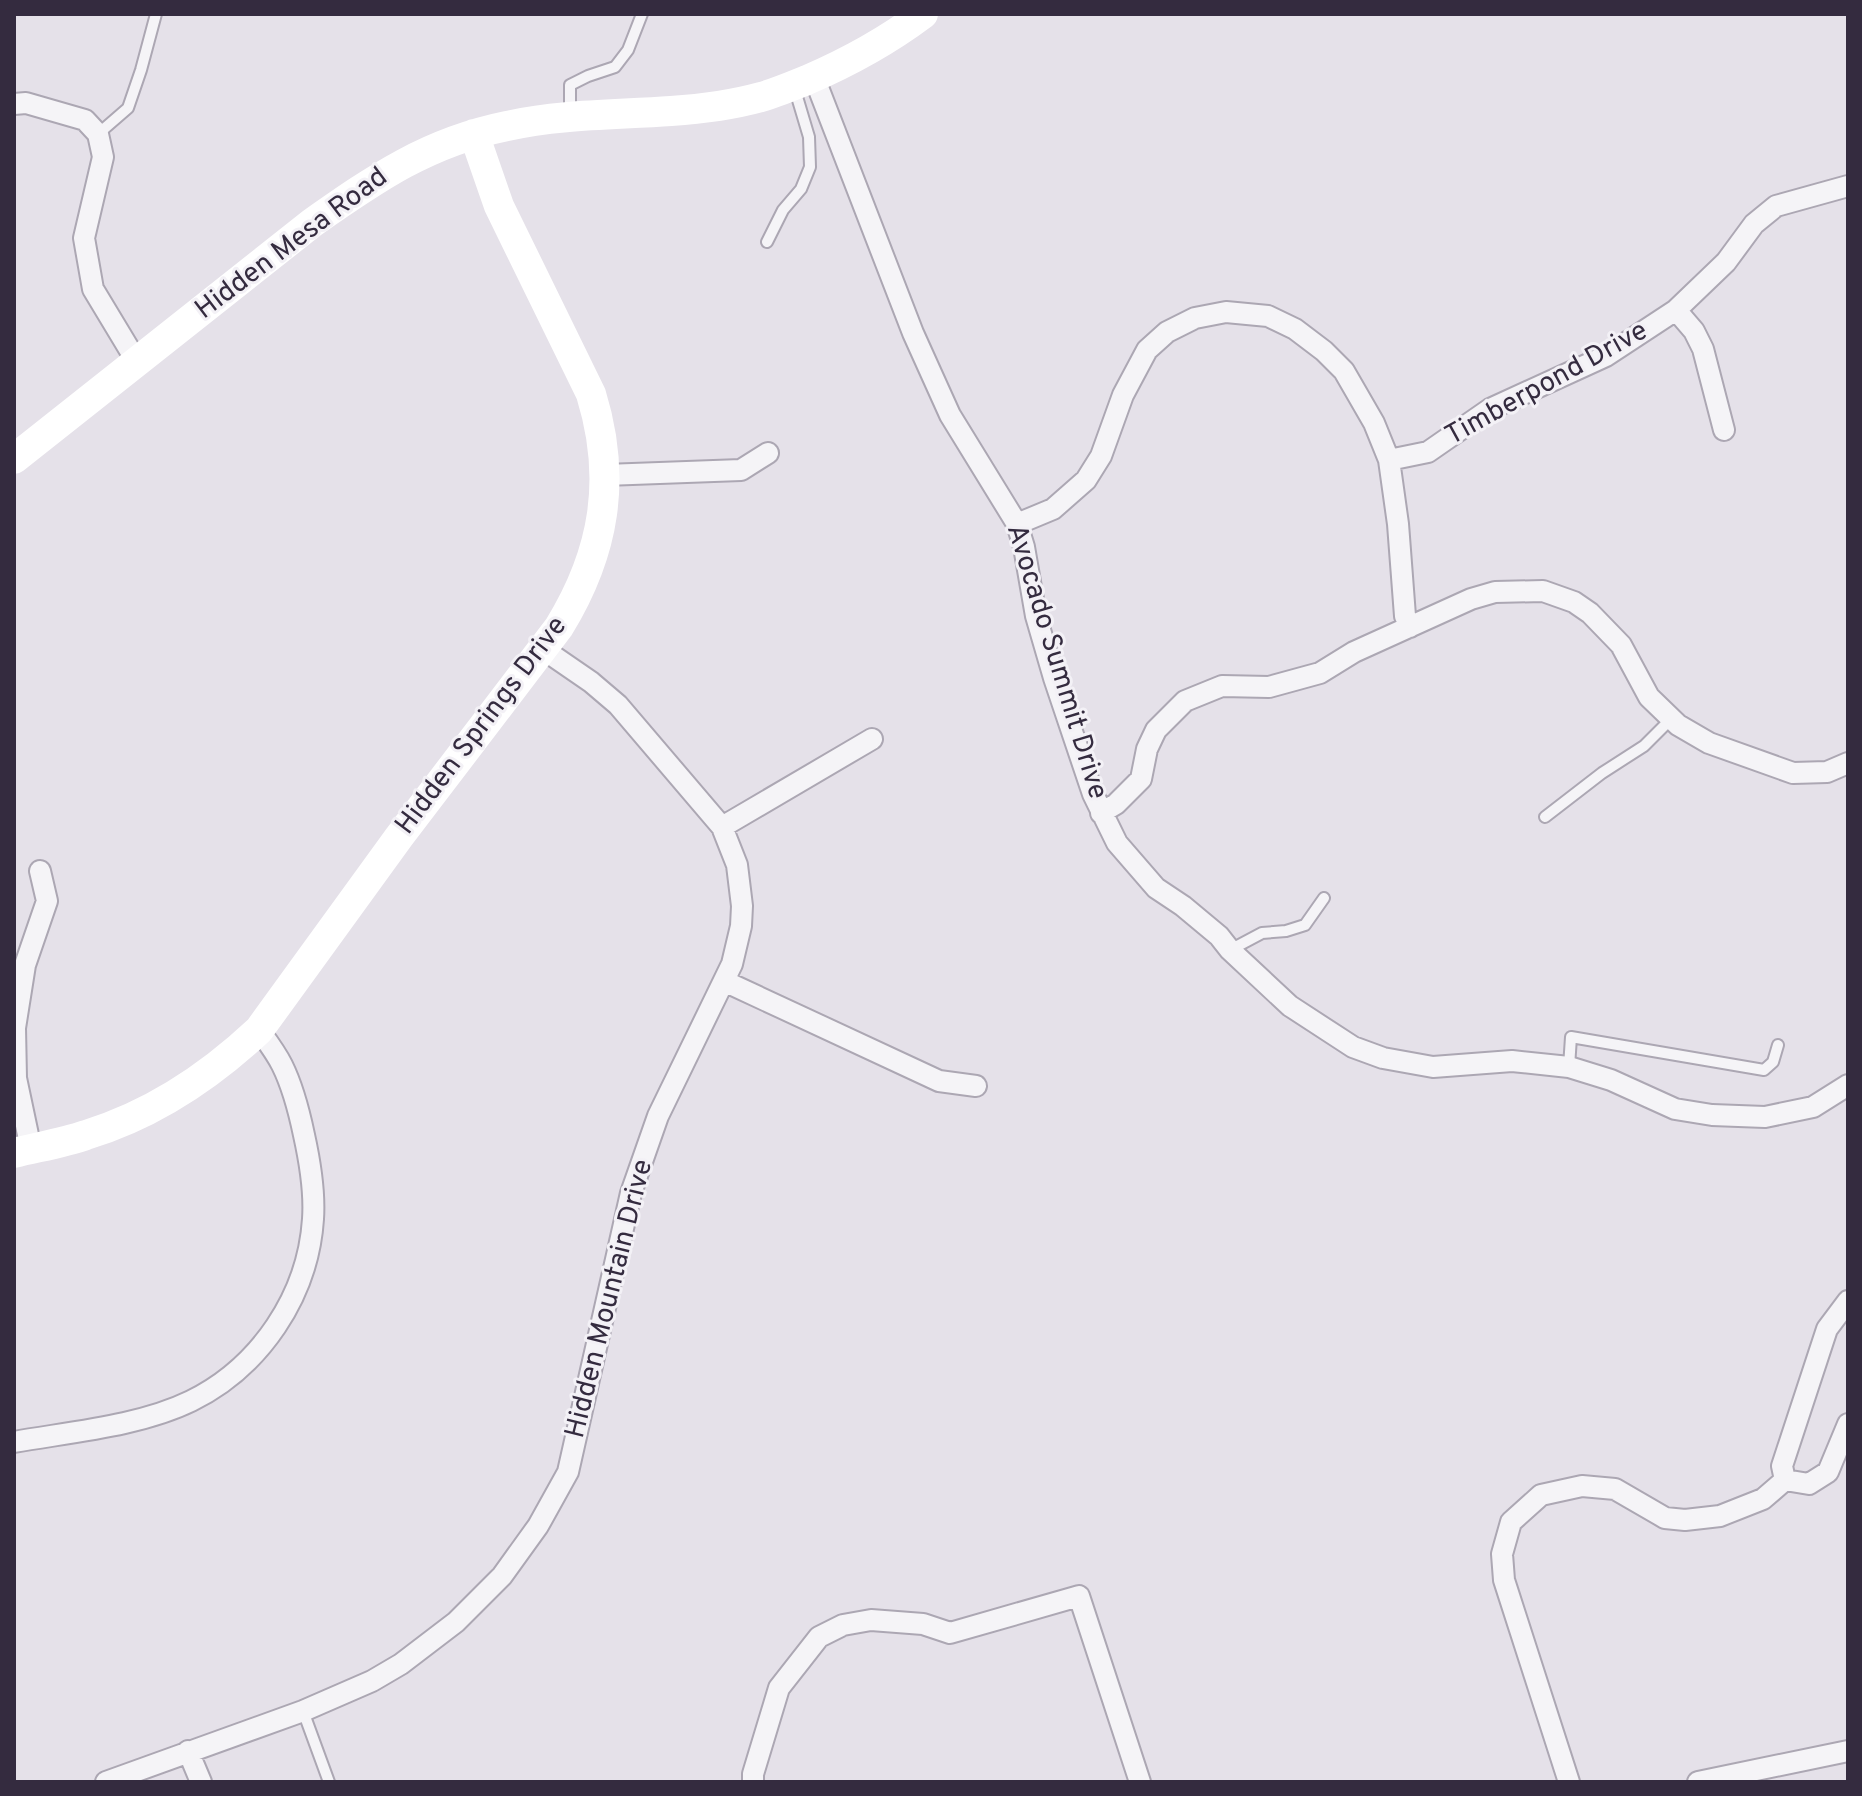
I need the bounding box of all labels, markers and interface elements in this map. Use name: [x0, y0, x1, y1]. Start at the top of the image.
street label: Hidden Mesa Road: [188, 160, 396, 328]
street label: Timberpond Drive: [1439, 313, 1655, 455]
street label: Avocado Summit Drive: [997, 520, 1115, 804]
street label: Hidden Springs Drive: [388, 610, 576, 842]
street label: Hidden Mountain Drive: [558, 1156, 662, 1442]

